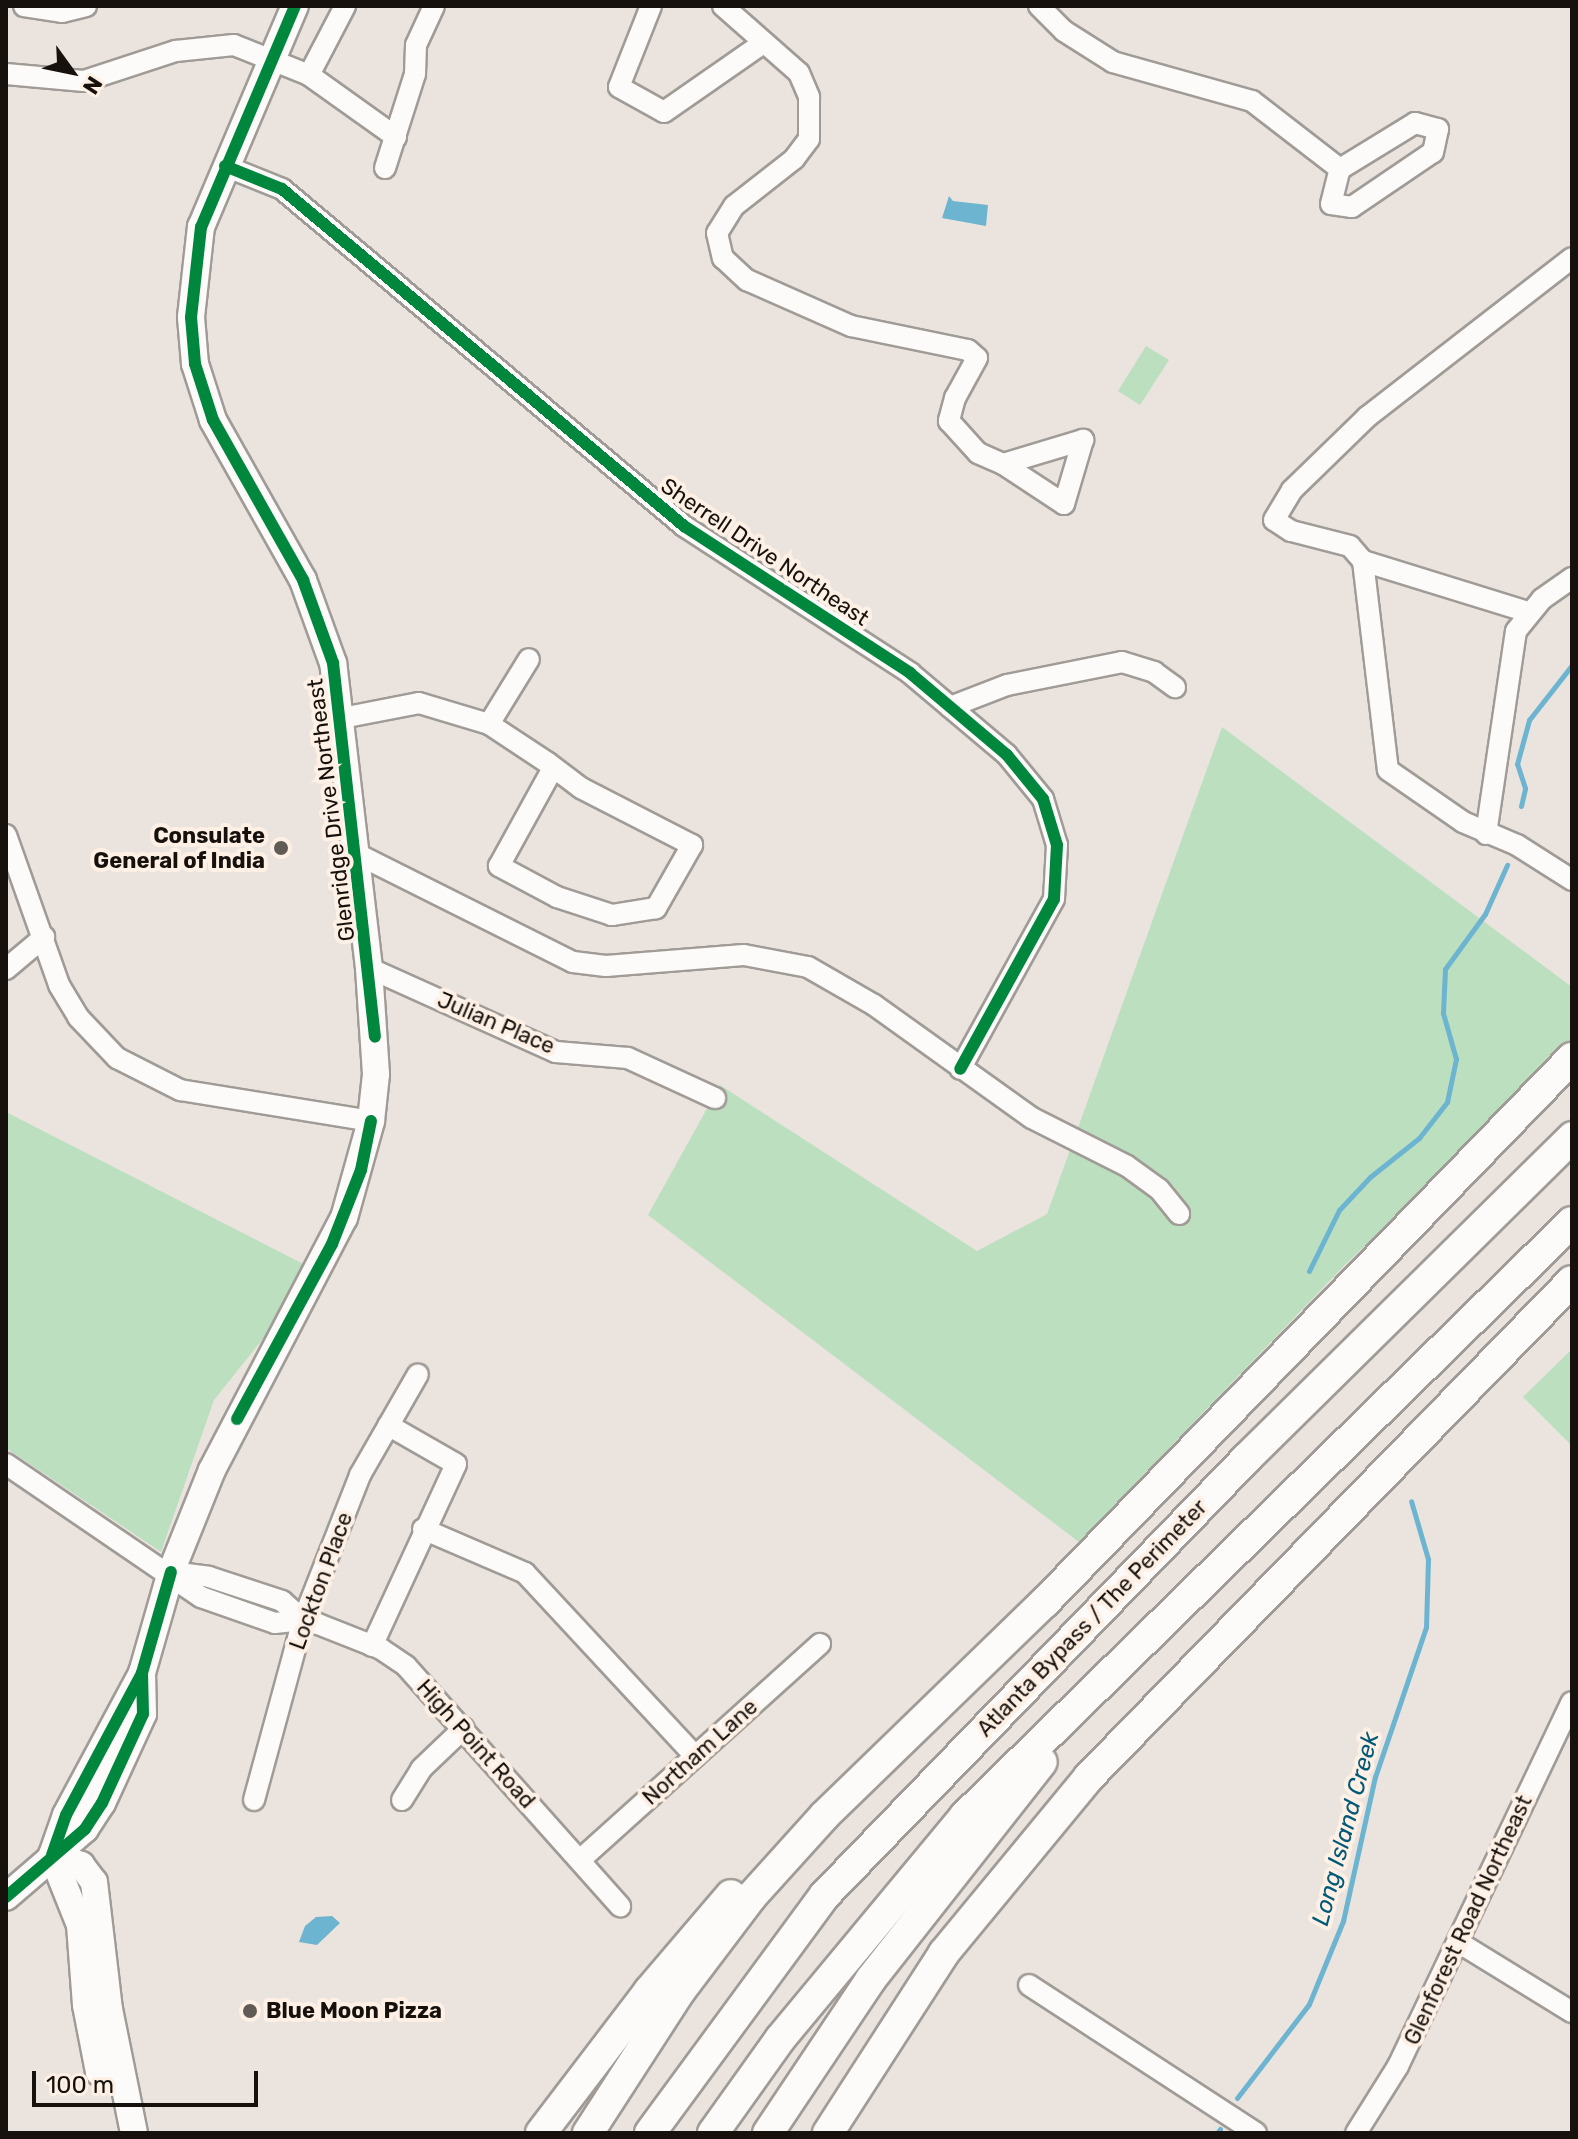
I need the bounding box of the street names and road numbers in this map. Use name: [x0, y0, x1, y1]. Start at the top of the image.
street label: Sherrell Drive Northeast: [656, 473, 874, 631]
street label: Glenridge Drive Northeast: [302, 677, 360, 943]
street label: Julian Place: [433, 986, 559, 1060]
street label: Atlanta Bypass / The Perimeter: [971, 1494, 1213, 1742]
street label: Lockton Place: [284, 1509, 358, 1653]
street label: High Point Road: [411, 1674, 541, 1814]
street label: Northam Lane: [637, 1693, 763, 1811]
street label: Glenforest Road Northeast: [1398, 1791, 1538, 2049]

